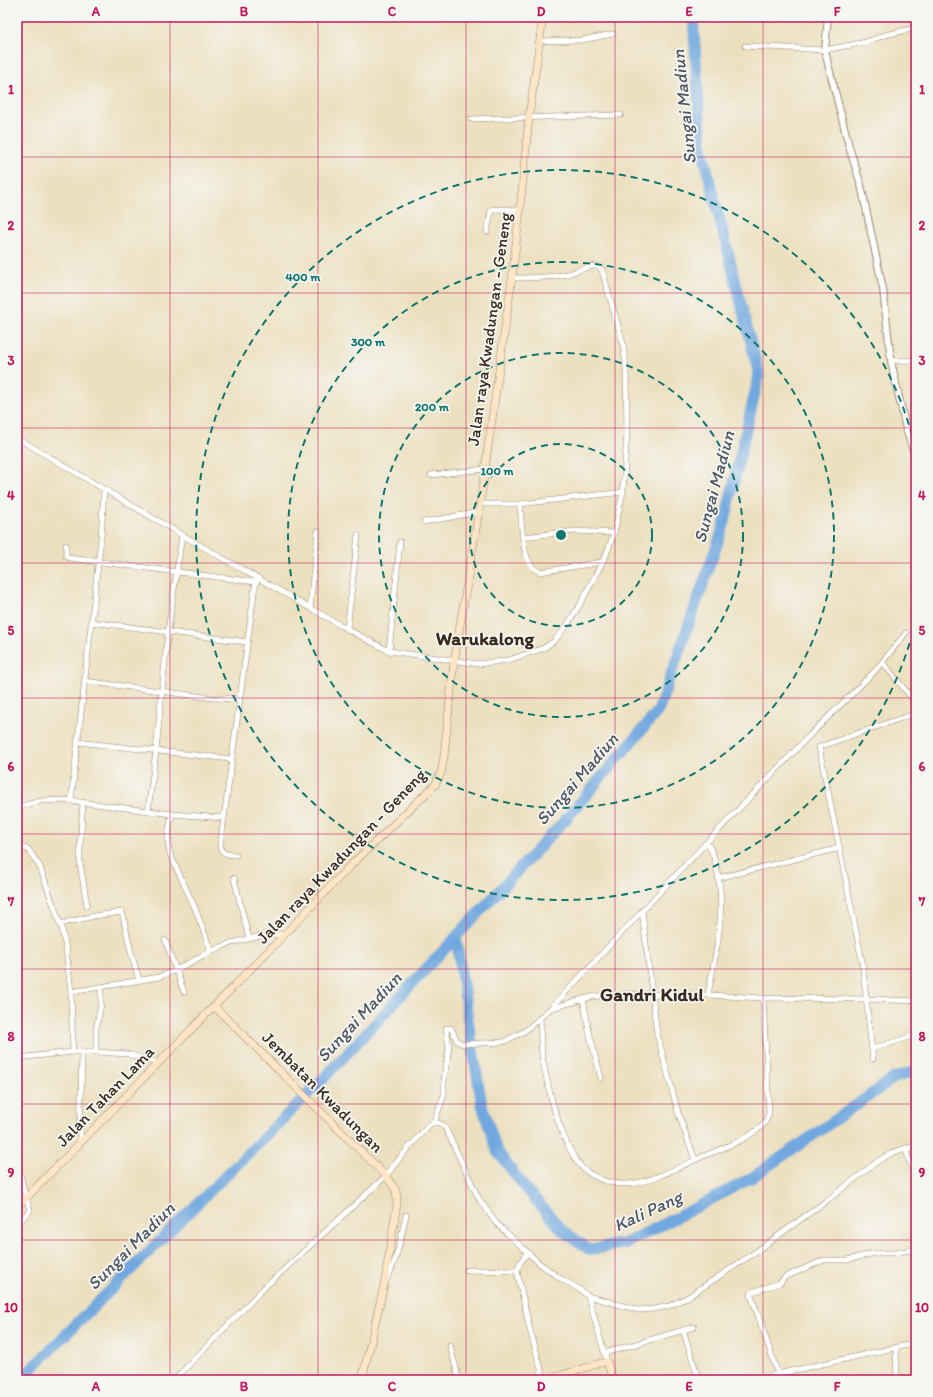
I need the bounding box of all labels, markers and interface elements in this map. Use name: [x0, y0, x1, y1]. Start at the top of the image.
text: A: [91, 4, 101, 19]
text: B: [240, 4, 249, 19]
text: C: [388, 4, 397, 19]
text: D: [537, 4, 546, 19]
text: E: [685, 4, 693, 19]
text: F: [834, 4, 841, 19]
water label: Sungai Madiun: [667, 48, 701, 165]
text: 1: [8, 82, 14, 97]
text: 1: [919, 82, 925, 97]
street label: Jalan raya Kwadungan - Geneng: [463, 211, 515, 447]
text: 2: [8, 218, 15, 233]
text: 2: [919, 218, 926, 233]
text: 400 m: [286, 270, 321, 284]
text: 300 m: [351, 335, 386, 349]
text: 3: [7, 353, 15, 368]
text: 3: [918, 353, 926, 368]
text: 200 m: [415, 400, 450, 414]
water label: Sungai Madiun: [688, 428, 740, 545]
text: 100 m: [480, 464, 514, 478]
text: 4: [7, 488, 15, 503]
text: 4: [918, 488, 926, 503]
centre of rings: [554, 528, 568, 542]
text: 5: [8, 623, 15, 638]
text: 5: [919, 623, 926, 638]
district label: Warukalong: [436, 627, 535, 650]
water label: Sungai Madiun: [531, 728, 624, 830]
text: 6: [8, 759, 15, 774]
text: 6: [919, 759, 926, 774]
street label: Jalan raya Kwadungan - Geneng: [252, 764, 430, 948]
text: 7: [7, 894, 15, 909]
text: 7: [918, 894, 926, 909]
water label: Sungai Madiun: [312, 967, 407, 1067]
district label: Gandri Kidul: [600, 983, 705, 1006]
street label: Jembatan Kwadungan: [258, 1027, 388, 1157]
text: 8: [7, 1029, 15, 1044]
text: 8: [918, 1029, 926, 1044]
street label: Jalan Tahan Lama: [52, 1041, 158, 1150]
text: 9: [8, 1165, 15, 1180]
text: 9: [919, 1165, 926, 1180]
water label: Kali Pang: [610, 1184, 688, 1236]
water label: Sungai Madiun: [83, 1197, 180, 1294]
text: 10: [4, 1300, 18, 1315]
text: 10: [915, 1300, 929, 1315]
text: A: [91, 1379, 101, 1394]
text: B: [240, 1379, 249, 1394]
text: C: [388, 1379, 397, 1394]
text: D: [537, 1379, 546, 1394]
text: E: [685, 1379, 693, 1394]
text: F: [834, 1379, 841, 1394]

